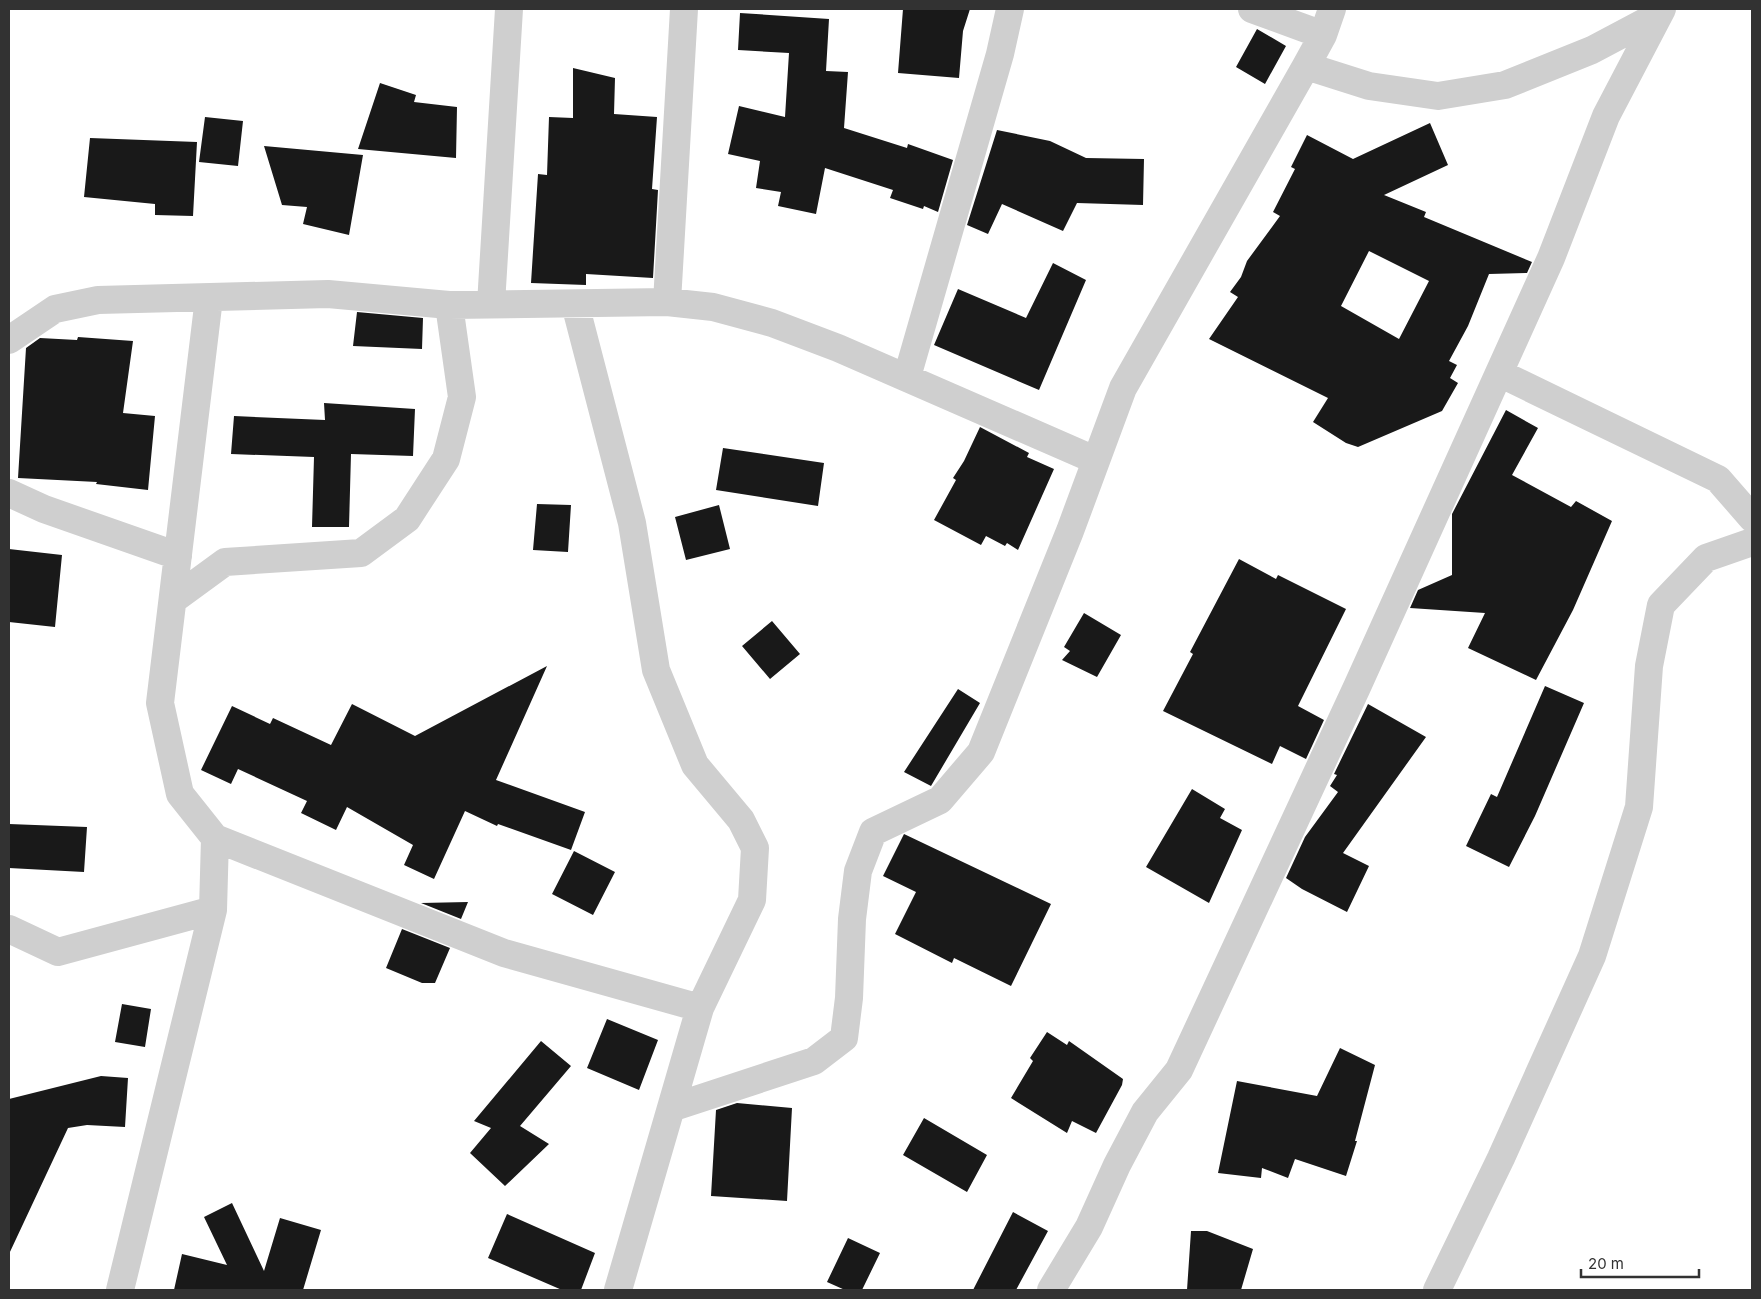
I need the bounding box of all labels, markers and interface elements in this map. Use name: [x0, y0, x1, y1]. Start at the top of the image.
scale bar: [1581, 1246, 1698, 1278]
text: 20 m: [1588, 1254, 1624, 1273]

